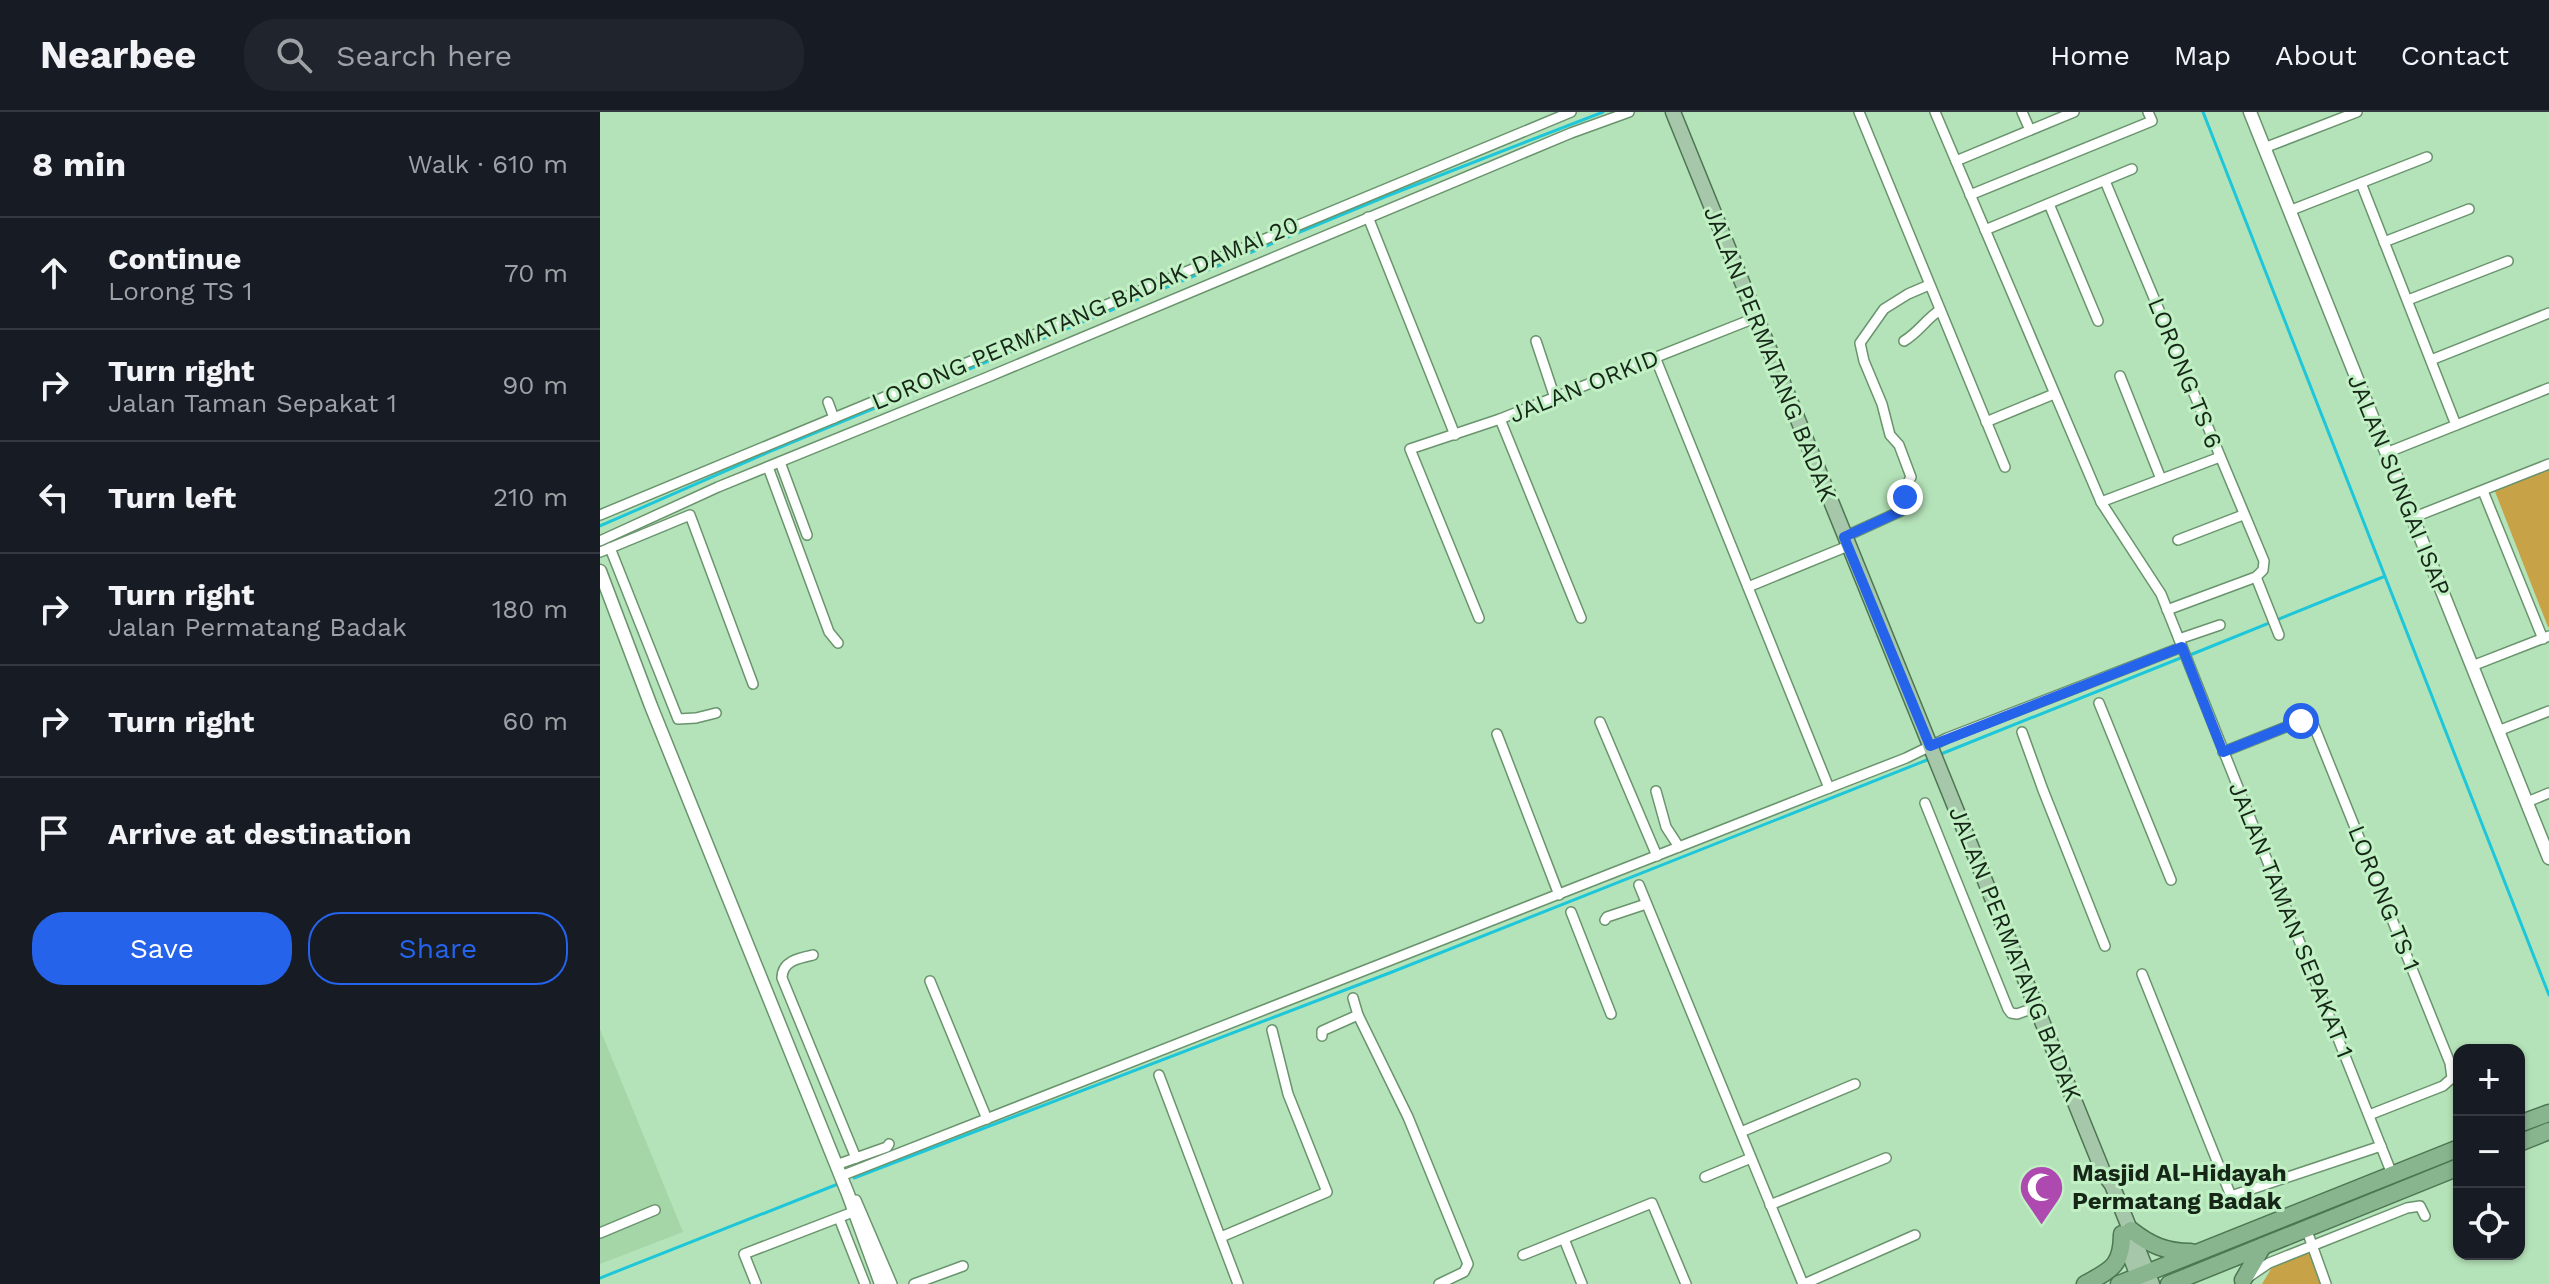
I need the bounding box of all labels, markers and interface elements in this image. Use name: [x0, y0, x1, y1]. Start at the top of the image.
search box: [244, 19, 804, 91]
text: Nearbee: [40, 33, 196, 77]
icon: search: [272, 33, 316, 77]
text: Search here: [336, 38, 512, 73]
text: Home: [2050, 39, 2130, 72]
text: Map: [2174, 39, 2231, 72]
text: About: [2275, 39, 2357, 72]
text: Contact: [2401, 39, 2509, 72]
text: 8 min: [32, 144, 126, 184]
text: Walk · 610 m: [408, 149, 568, 179]
street label: JALAN PERMATANG BADAK: [1698, 202, 1842, 506]
street label: LORONG PERMATANG BADAK DAMAI 20: [867, 210, 1303, 416]
text: Continue: [108, 241, 241, 276]
icon: ahead: [32, 251, 76, 295]
text: 70 m: [504, 258, 568, 288]
text: Lorong TS 1: [108, 276, 253, 306]
street label: LORONG TS 6: [2142, 294, 2228, 452]
street label: JALAN ORKID: [1505, 343, 1663, 429]
text: Turn right: [108, 353, 254, 388]
icon: right: [32, 363, 76, 407]
text: 90 m: [502, 370, 568, 400]
street label: JALAN SUNGAI ISAP: [2342, 370, 2456, 600]
text: Jalan Taman Sepakat 1: [108, 388, 397, 418]
icon: left: [32, 475, 76, 519]
route end: [1887, 479, 1923, 515]
text: Turn left: [108, 480, 236, 515]
text: 210 m: [493, 482, 568, 512]
text: Turn right: [108, 577, 254, 612]
icon: right: [32, 587, 76, 631]
text: 180 m: [492, 594, 568, 624]
text: Jalan Permatang Badak: [108, 612, 407, 642]
icon: right: [32, 699, 76, 743]
route start: [2283, 703, 2319, 739]
text: Turn right: [108, 704, 254, 739]
text: 60 m: [502, 706, 568, 736]
street label: JALAN TAMAN SEPAKAT 1: [2223, 778, 2359, 1062]
street label: JALAN PERMATANG BADAK: [1943, 802, 2087, 1106]
icon: arrive: [32, 811, 76, 855]
text: Arrive at destination: [108, 816, 412, 851]
street label: LORONG TS 1: [2342, 821, 2426, 975]
button: Save: [32, 912, 292, 985]
button: Share: [308, 912, 568, 985]
map controls: [2453, 1044, 2525, 1260]
button: +: [2453, 1044, 2525, 1116]
button: −: [2453, 1116, 2525, 1188]
place label: Masjid Al-Hidayah Permatang Badak: [2072, 1159, 2287, 1215]
mosque icon: Masjid Al-Hidayah Permatang Badak: [2017, 1163, 2065, 1226]
button: locate: [2453, 1188, 2525, 1260]

